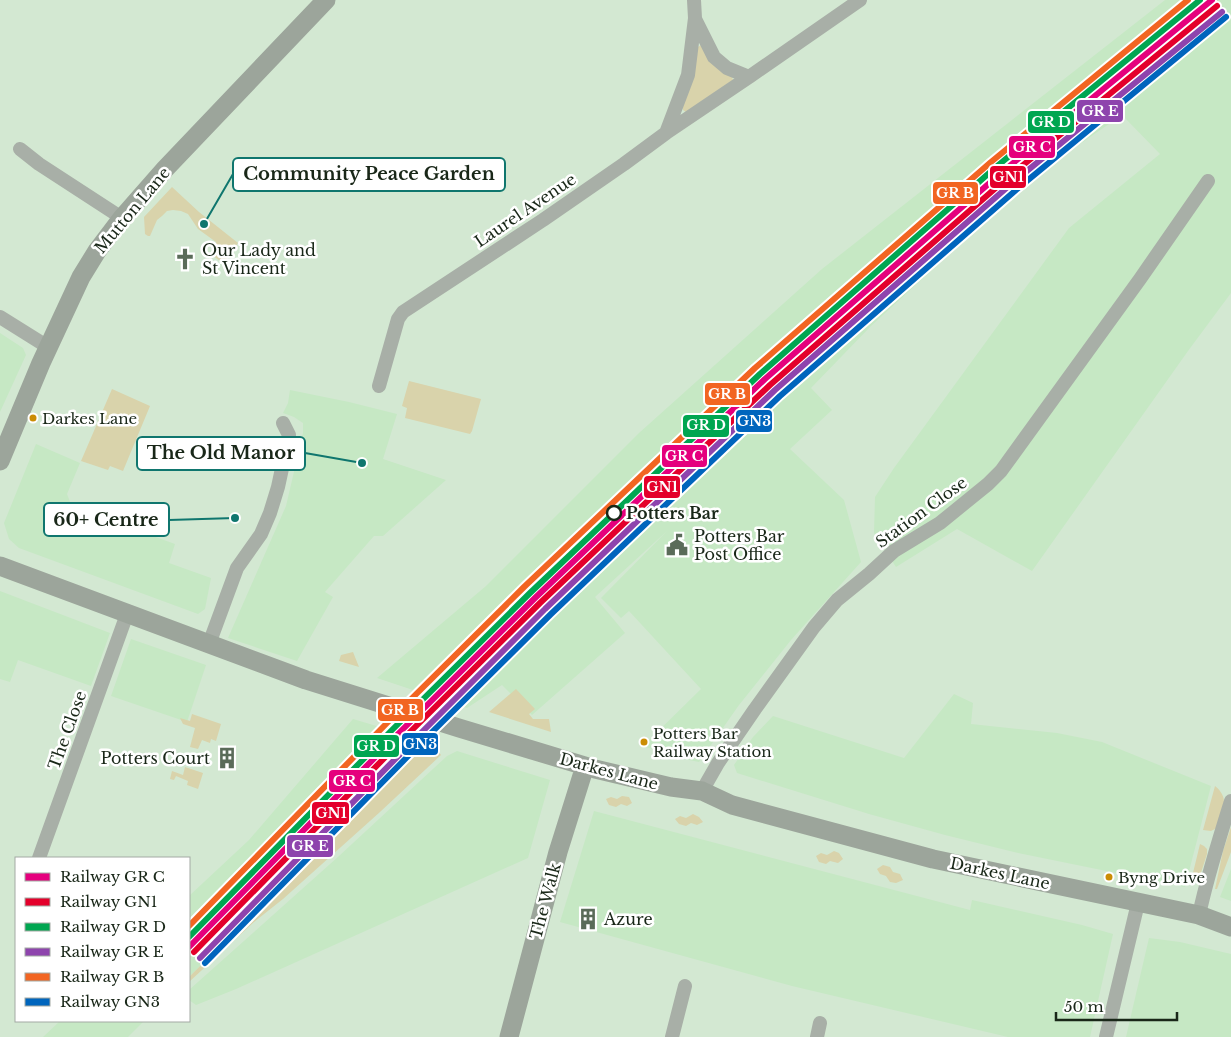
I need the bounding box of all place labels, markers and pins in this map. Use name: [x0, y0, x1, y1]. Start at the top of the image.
callout: Community Peace Garden: [233, 158, 505, 191]
place label: Our Lady and St Vincent: [202, 240, 316, 278]
church icon: Our Lady and St Vincent: [172, 246, 198, 272]
place label: Darkes Lane: [42, 409, 137, 428]
marker: Darkes Lane: [28, 413, 38, 423]
callout: The Old Manor: [137, 437, 305, 470]
callout: 60+ Centre: [44, 503, 169, 536]
place label: Potters Bar: [626, 503, 719, 523]
marker: Potters Bar: [606, 505, 622, 521]
place label: Potters Bar Post Office: [694, 526, 785, 564]
public building icon: Potters Bar Post Office: [664, 532, 690, 558]
place label: Potters Bar Railway Station: [653, 724, 772, 761]
marker: Potters Bar Railway Station: [639, 737, 649, 747]
building icon: Potters Court: [214, 745, 240, 771]
place label: Potters Court: [101, 748, 210, 768]
place label: Byng Drive: [1118, 868, 1205, 887]
marker: Byng Drive: [1104, 872, 1114, 882]
building icon: Azure: [575, 906, 601, 932]
place label: Azure: [603, 909, 653, 929]

